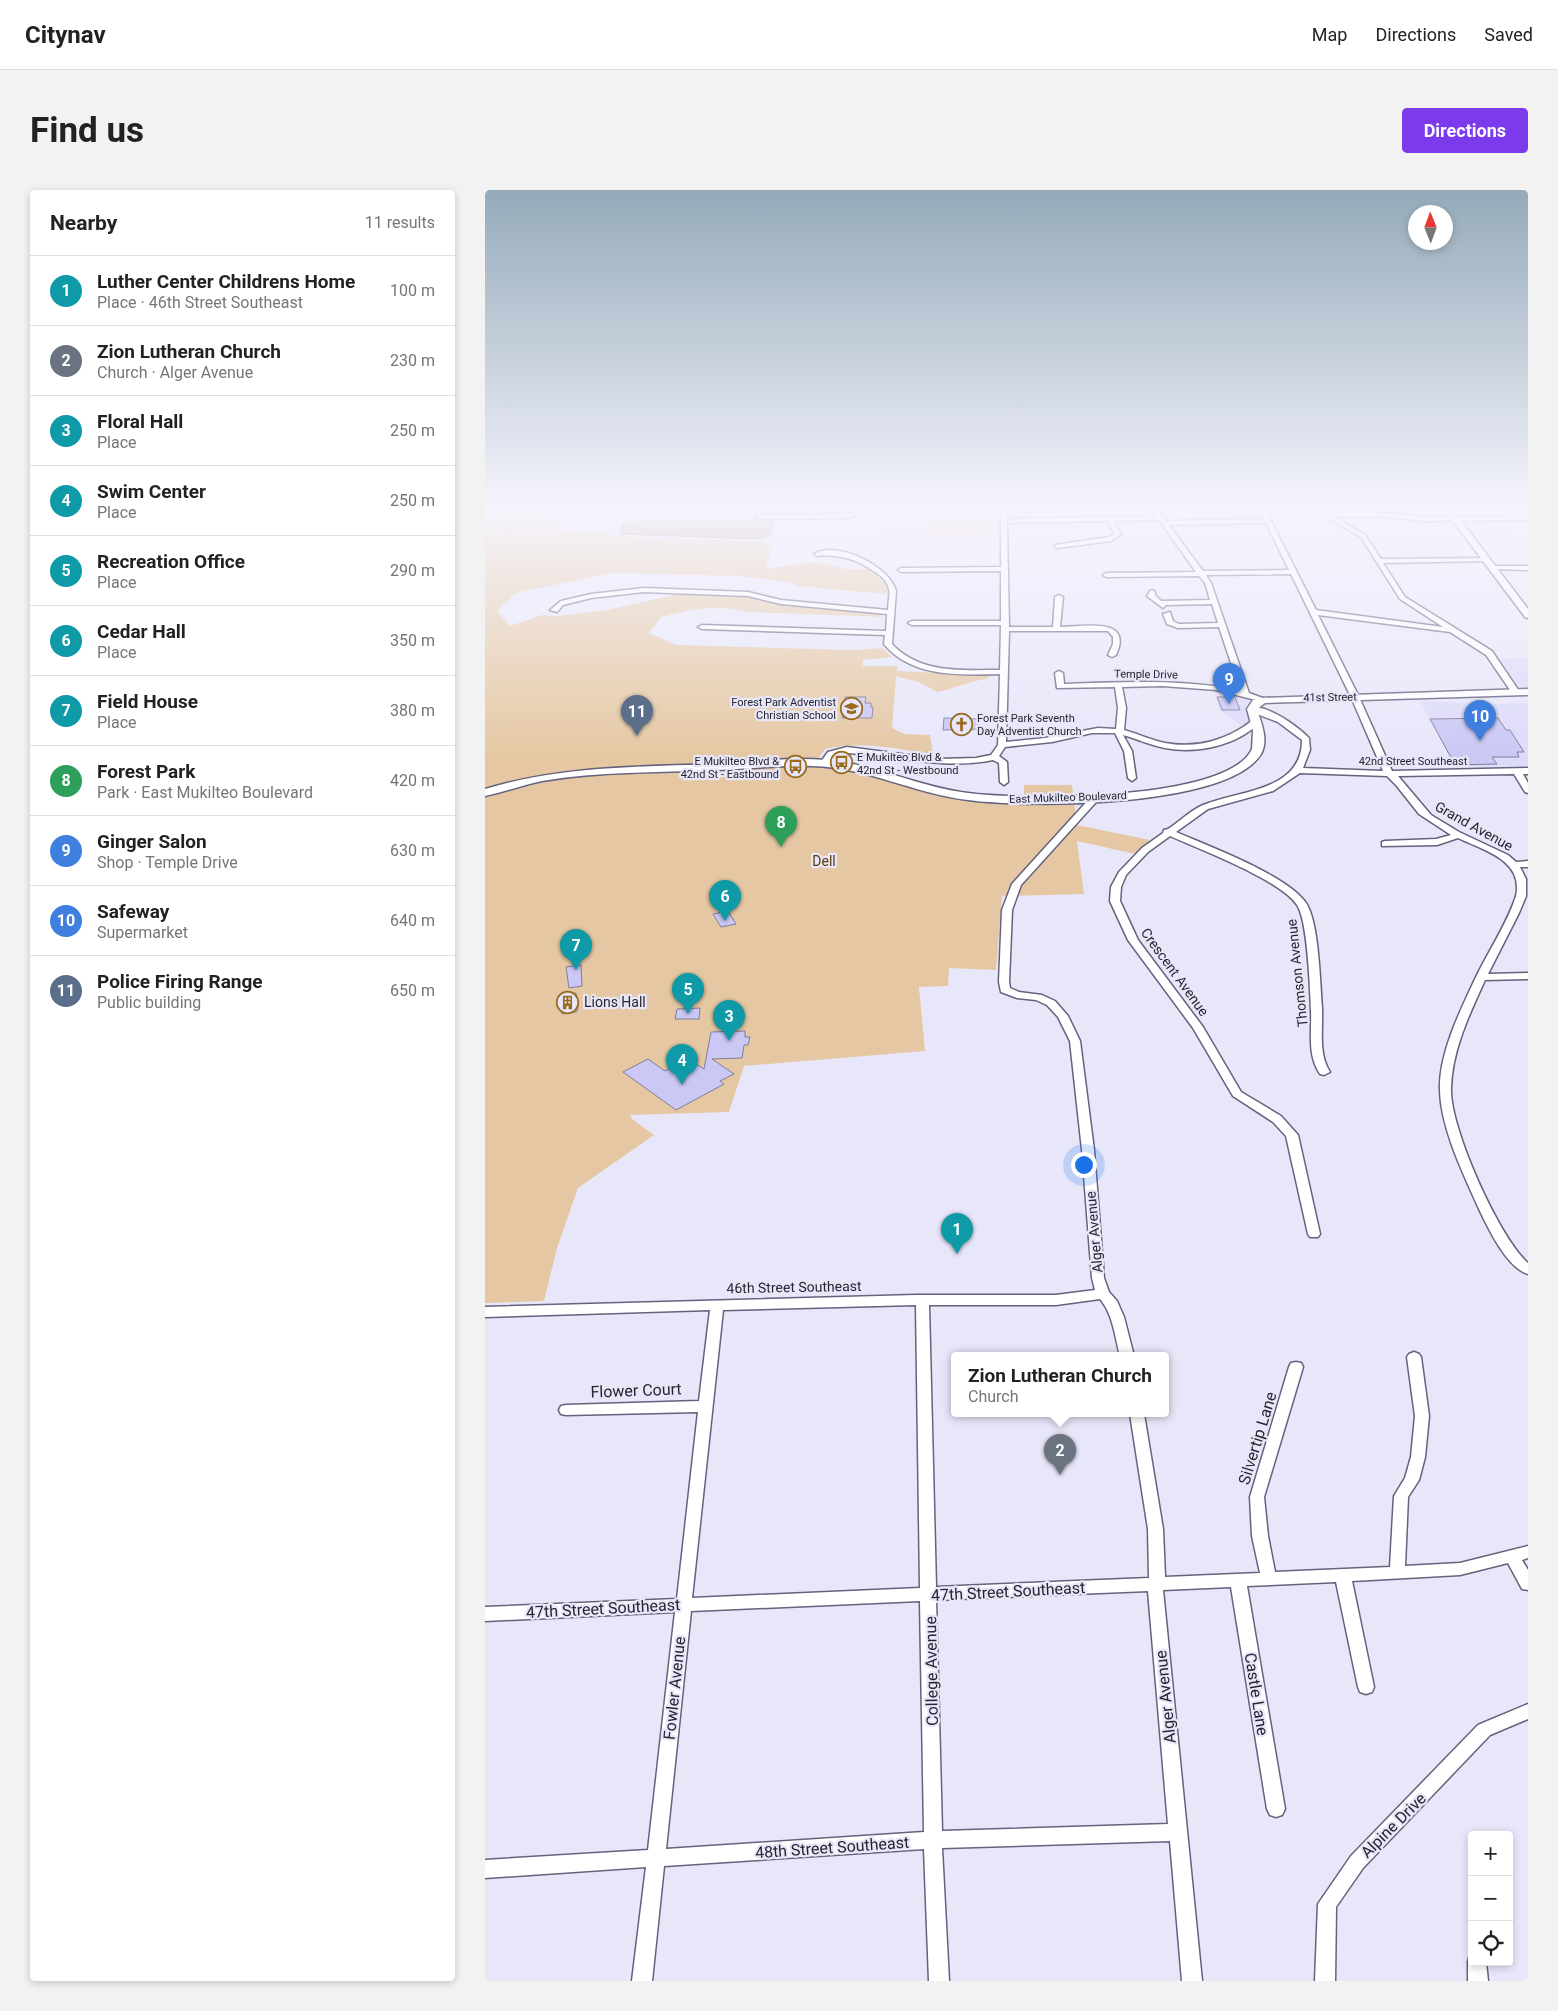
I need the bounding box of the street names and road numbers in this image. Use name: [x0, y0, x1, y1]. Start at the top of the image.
street label: Temple Drive: [1114, 667, 1178, 682]
street label: 41st Street: [1303, 691, 1357, 704]
street label: 42nd Street Southeast: [1359, 755, 1468, 768]
street label: East Mukilteo Boulevard: [1009, 789, 1127, 806]
street label: Grand Avenue: [1432, 798, 1516, 854]
street label: Thomson Avenue: [1283, 918, 1311, 1028]
street label: Crescent Avenue: [1138, 925, 1212, 1019]
street label: Alger Avenue: [1082, 1191, 1106, 1273]
street label: 46th Street Southeast: [726, 1278, 862, 1296]
street label: Flower Court: [590, 1379, 682, 1402]
street label: Silvertip Lane: [1234, 1389, 1281, 1487]
street label: 47th Street Southeast: [930, 1578, 1086, 1605]
street label: 47th Street Southeast: [525, 1595, 681, 1622]
street label: College Avenue: [921, 1616, 942, 1726]
street label: Fowler Avenue: [660, 1635, 689, 1741]
street label: Alger Avenue: [1151, 1649, 1180, 1744]
street label: Castle Lane: [1241, 1651, 1272, 1737]
street label: Alpine Drive: [1357, 1789, 1430, 1862]
street label: 48th Street Southeast: [754, 1833, 910, 1862]

